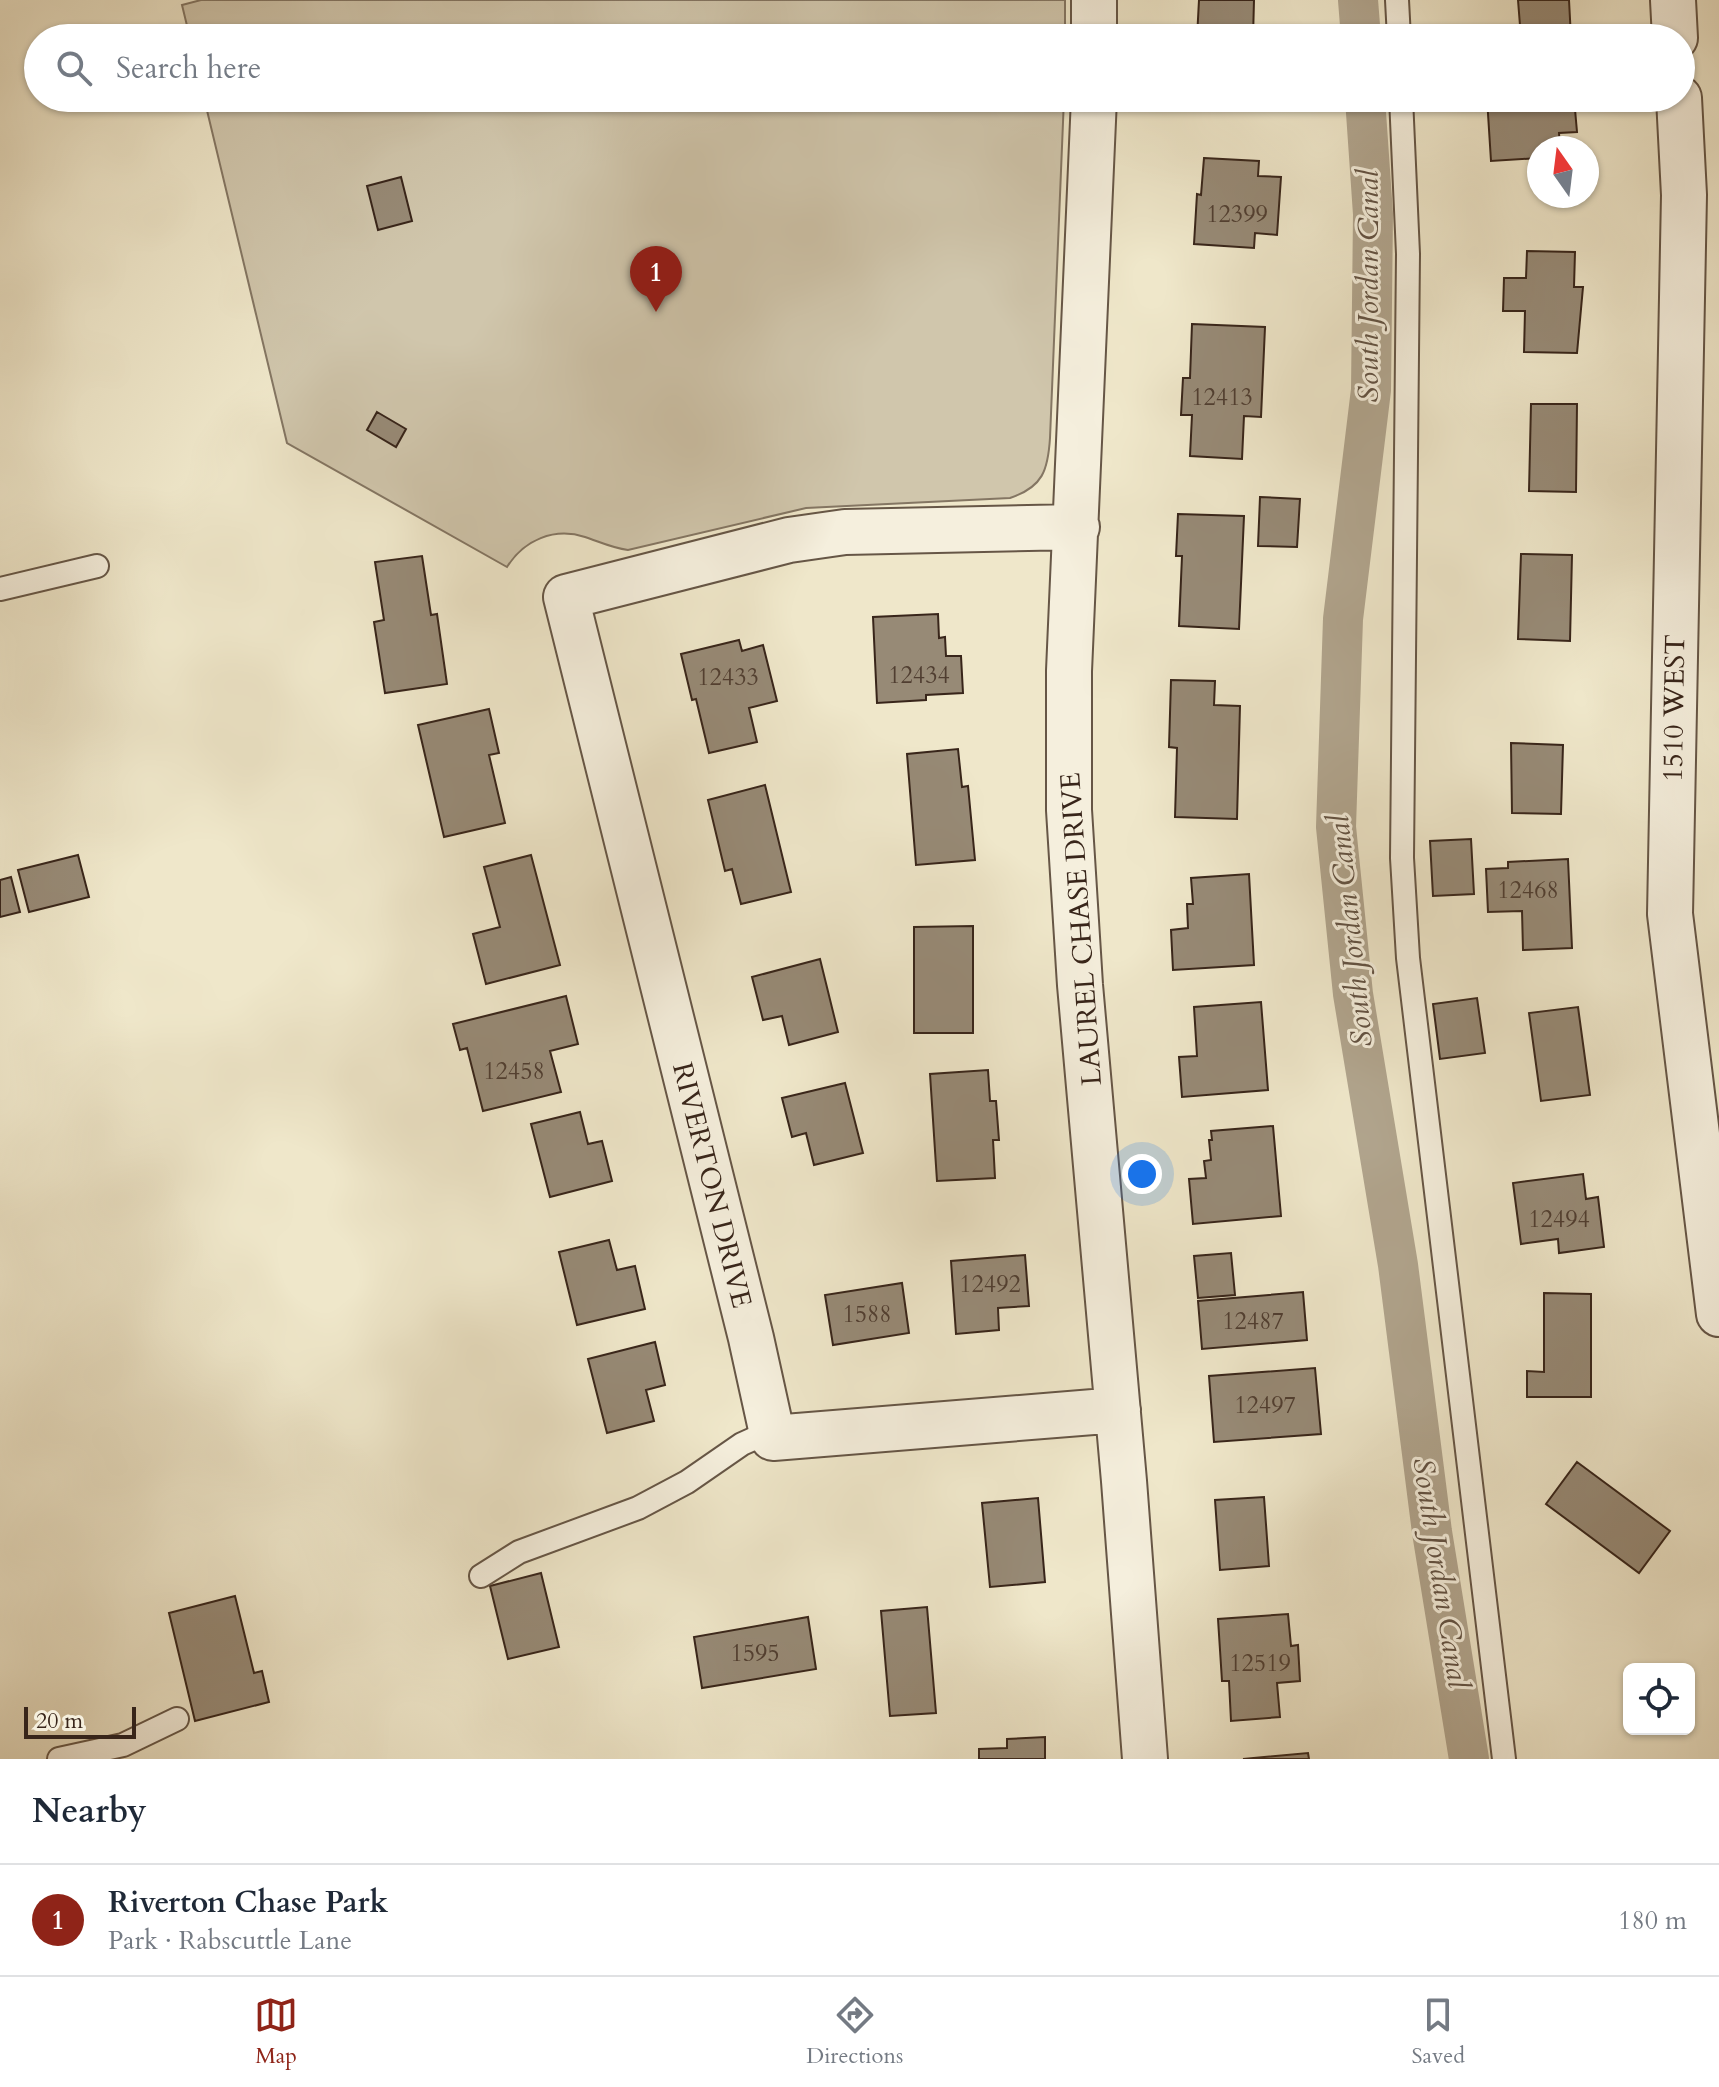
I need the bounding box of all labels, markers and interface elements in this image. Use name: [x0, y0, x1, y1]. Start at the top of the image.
search box: [24, 24, 1695, 112]
icon: search: [52, 46, 96, 90]
text: Search here: [116, 48, 261, 89]
north arrow: [1527, 136, 1599, 208]
water label: South Jordan Canal: [1348, 169, 1389, 403]
house number: 12399: [1206, 198, 1268, 231]
pin: 1: [630, 246, 682, 312]
house number: 12413: [1191, 381, 1253, 414]
street label: 1510 WEST: [1654, 634, 1694, 782]
house number: 12434: [888, 659, 950, 692]
house number: 12433: [697, 661, 759, 694]
street label: LAUREL CHASE DRIVE: [1051, 771, 1111, 1087]
water label: South Jordan Canal: [1318, 812, 1383, 1049]
house number: 12468: [1497, 874, 1559, 907]
house number: 12458: [483, 1055, 545, 1088]
street label: RIVERTON DRIVE: [663, 1058, 761, 1312]
your location: [1122, 1154, 1162, 1194]
house number: 12494: [1528, 1203, 1590, 1236]
house number: 12492: [959, 1268, 1021, 1301]
house number: 1588: [842, 1298, 892, 1331]
house number: 12487: [1222, 1305, 1284, 1338]
house number: 12497: [1234, 1389, 1296, 1422]
water label: South Jordan Canal: [1402, 1455, 1479, 1692]
house number: 1595: [730, 1637, 780, 1670]
house number: 12519: [1229, 1647, 1291, 1680]
map controls: [1623, 1663, 1695, 1735]
button: locate: [1623, 1663, 1695, 1735]
scale bar: [24, 1703, 136, 1739]
text: 20 m: [36, 1706, 83, 1736]
text: Nearby: [32, 1788, 147, 1834]
text: Riverton Chase Park: [108, 1882, 388, 1923]
text: 1: [51, 1903, 65, 1938]
text: 180 m: [1618, 1903, 1687, 1938]
text: Park · Rabscuttle Lane: [108, 1923, 352, 1958]
tab: Map: [254, 1993, 298, 2071]
tab: Directions: [806, 1993, 903, 2071]
tab: Saved: [1412, 1993, 1465, 2071]

